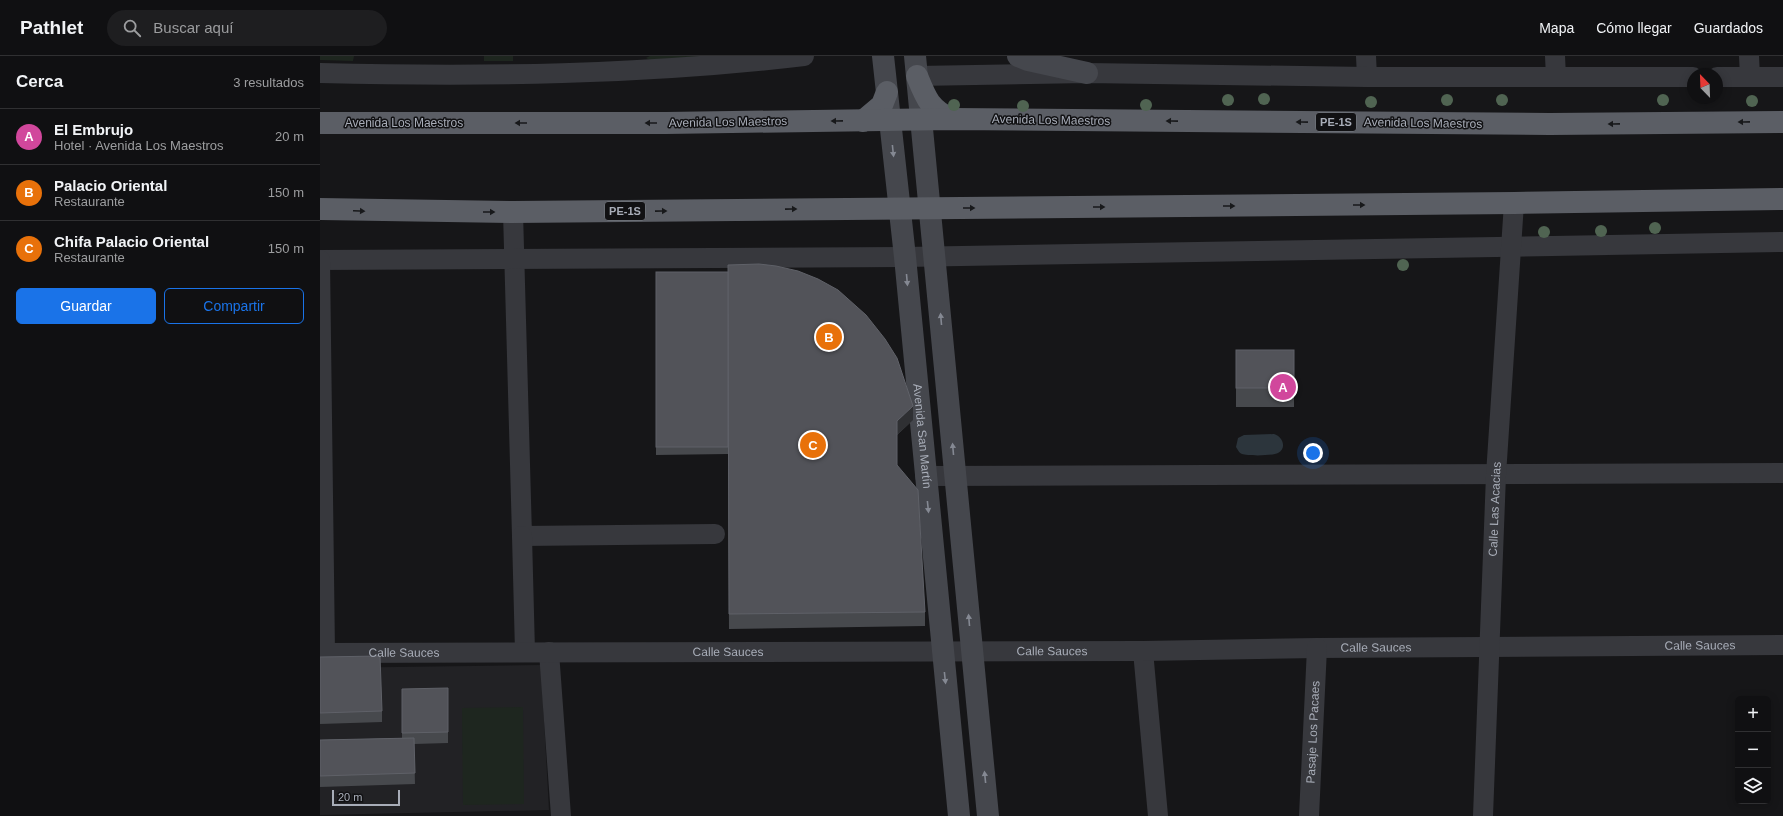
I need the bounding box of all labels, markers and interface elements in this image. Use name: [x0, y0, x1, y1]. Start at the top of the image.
search box: [107, 10, 387, 46]
text: Pathlet: [20, 17, 83, 38]
icon: search: [121, 17, 143, 39]
text: Buscar aquí: [153, 19, 233, 36]
text: Mapa: [1539, 20, 1574, 36]
text: Cómo llegar: [1596, 20, 1672, 36]
text: Guardados: [1694, 20, 1763, 36]
north arrow: [1687, 68, 1723, 104]
text: Cerca: [16, 72, 63, 91]
text: 3 resultados: [233, 75, 304, 90]
street label: Avenida Los Maestros: [992, 112, 1110, 128]
road number: PE-1S: [1316, 113, 1356, 131]
street label: Avenida Los Maestros: [669, 114, 787, 130]
street label: Avenida Los Maestros: [1364, 115, 1482, 131]
street label: Avenida Los Maestros: [345, 116, 463, 130]
one-way arrow: [830, 118, 843, 124]
one-way arrow: [1165, 118, 1178, 124]
one-way arrow: [1295, 119, 1308, 125]
one-way arrow: [1737, 119, 1750, 125]
one-way arrow: [514, 120, 527, 126]
one-way arrow: [644, 120, 657, 126]
text: El Embrujo: [54, 121, 133, 138]
one-way arrow: [1607, 121, 1620, 127]
text: A: [24, 129, 34, 144]
text: 20 m: [275, 129, 304, 144]
text: Hotel · Avenida Los Maestros: [54, 138, 224, 153]
one-way arrow: [890, 144, 896, 157]
text: Palacio Oriental: [54, 177, 167, 194]
text: B: [24, 185, 34, 200]
text: 150 m: [268, 185, 304, 200]
text: Restaurante: [54, 194, 125, 209]
road number: PE-1S: [605, 202, 645, 220]
one-way arrow: [1353, 202, 1366, 208]
one-way arrow: [1223, 203, 1236, 209]
one-way arrow: [1093, 204, 1106, 210]
one-way arrow: [963, 205, 976, 211]
one-way arrow: [785, 206, 798, 212]
one-way arrow: [353, 207, 365, 214]
one-way arrow: [655, 208, 668, 214]
one-way arrow: [483, 209, 496, 215]
text: Chifa Palacio Oriental: [54, 233, 209, 250]
text: C: [24, 241, 34, 256]
text: 150 m: [268, 241, 304, 256]
text: Restaurante: [54, 250, 125, 265]
one-way arrow: [904, 274, 910, 286]
button: Guardar: [16, 288, 156, 324]
button: Compartir: [164, 288, 304, 324]
one-way arrow: [938, 313, 945, 325]
pin: B: [816, 322, 842, 352]
pin: A: [1270, 372, 1296, 402]
street label: Avenida San Martín: [910, 383, 934, 489]
pin: C: [800, 430, 826, 460]
one-way arrow: [950, 443, 956, 455]
your location: [1303, 443, 1323, 463]
street label: Calle Las Acacias: [1486, 461, 1504, 557]
one-way arrow: [925, 501, 932, 513]
one-way arrow: [966, 614, 973, 626]
street label: Calle Sauces: [1665, 638, 1735, 653]
street label: Calle Sauces: [1341, 640, 1411, 655]
street label: Calle Sauces: [1017, 644, 1087, 658]
street label: Calle Sauces: [693, 645, 763, 659]
street label: Calle Sauces: [369, 646, 439, 660]
one-way arrow: [942, 672, 949, 684]
street label: Pasaje Los Pacaes: [1304, 680, 1322, 784]
map controls: [1735, 696, 1771, 804]
button: +: [1735, 696, 1771, 732]
button: −: [1735, 732, 1771, 768]
button: layers: [1735, 768, 1771, 804]
one-way arrow: [981, 771, 988, 783]
scale bar: [332, 788, 400, 807]
text: 20 m: [338, 791, 362, 803]

